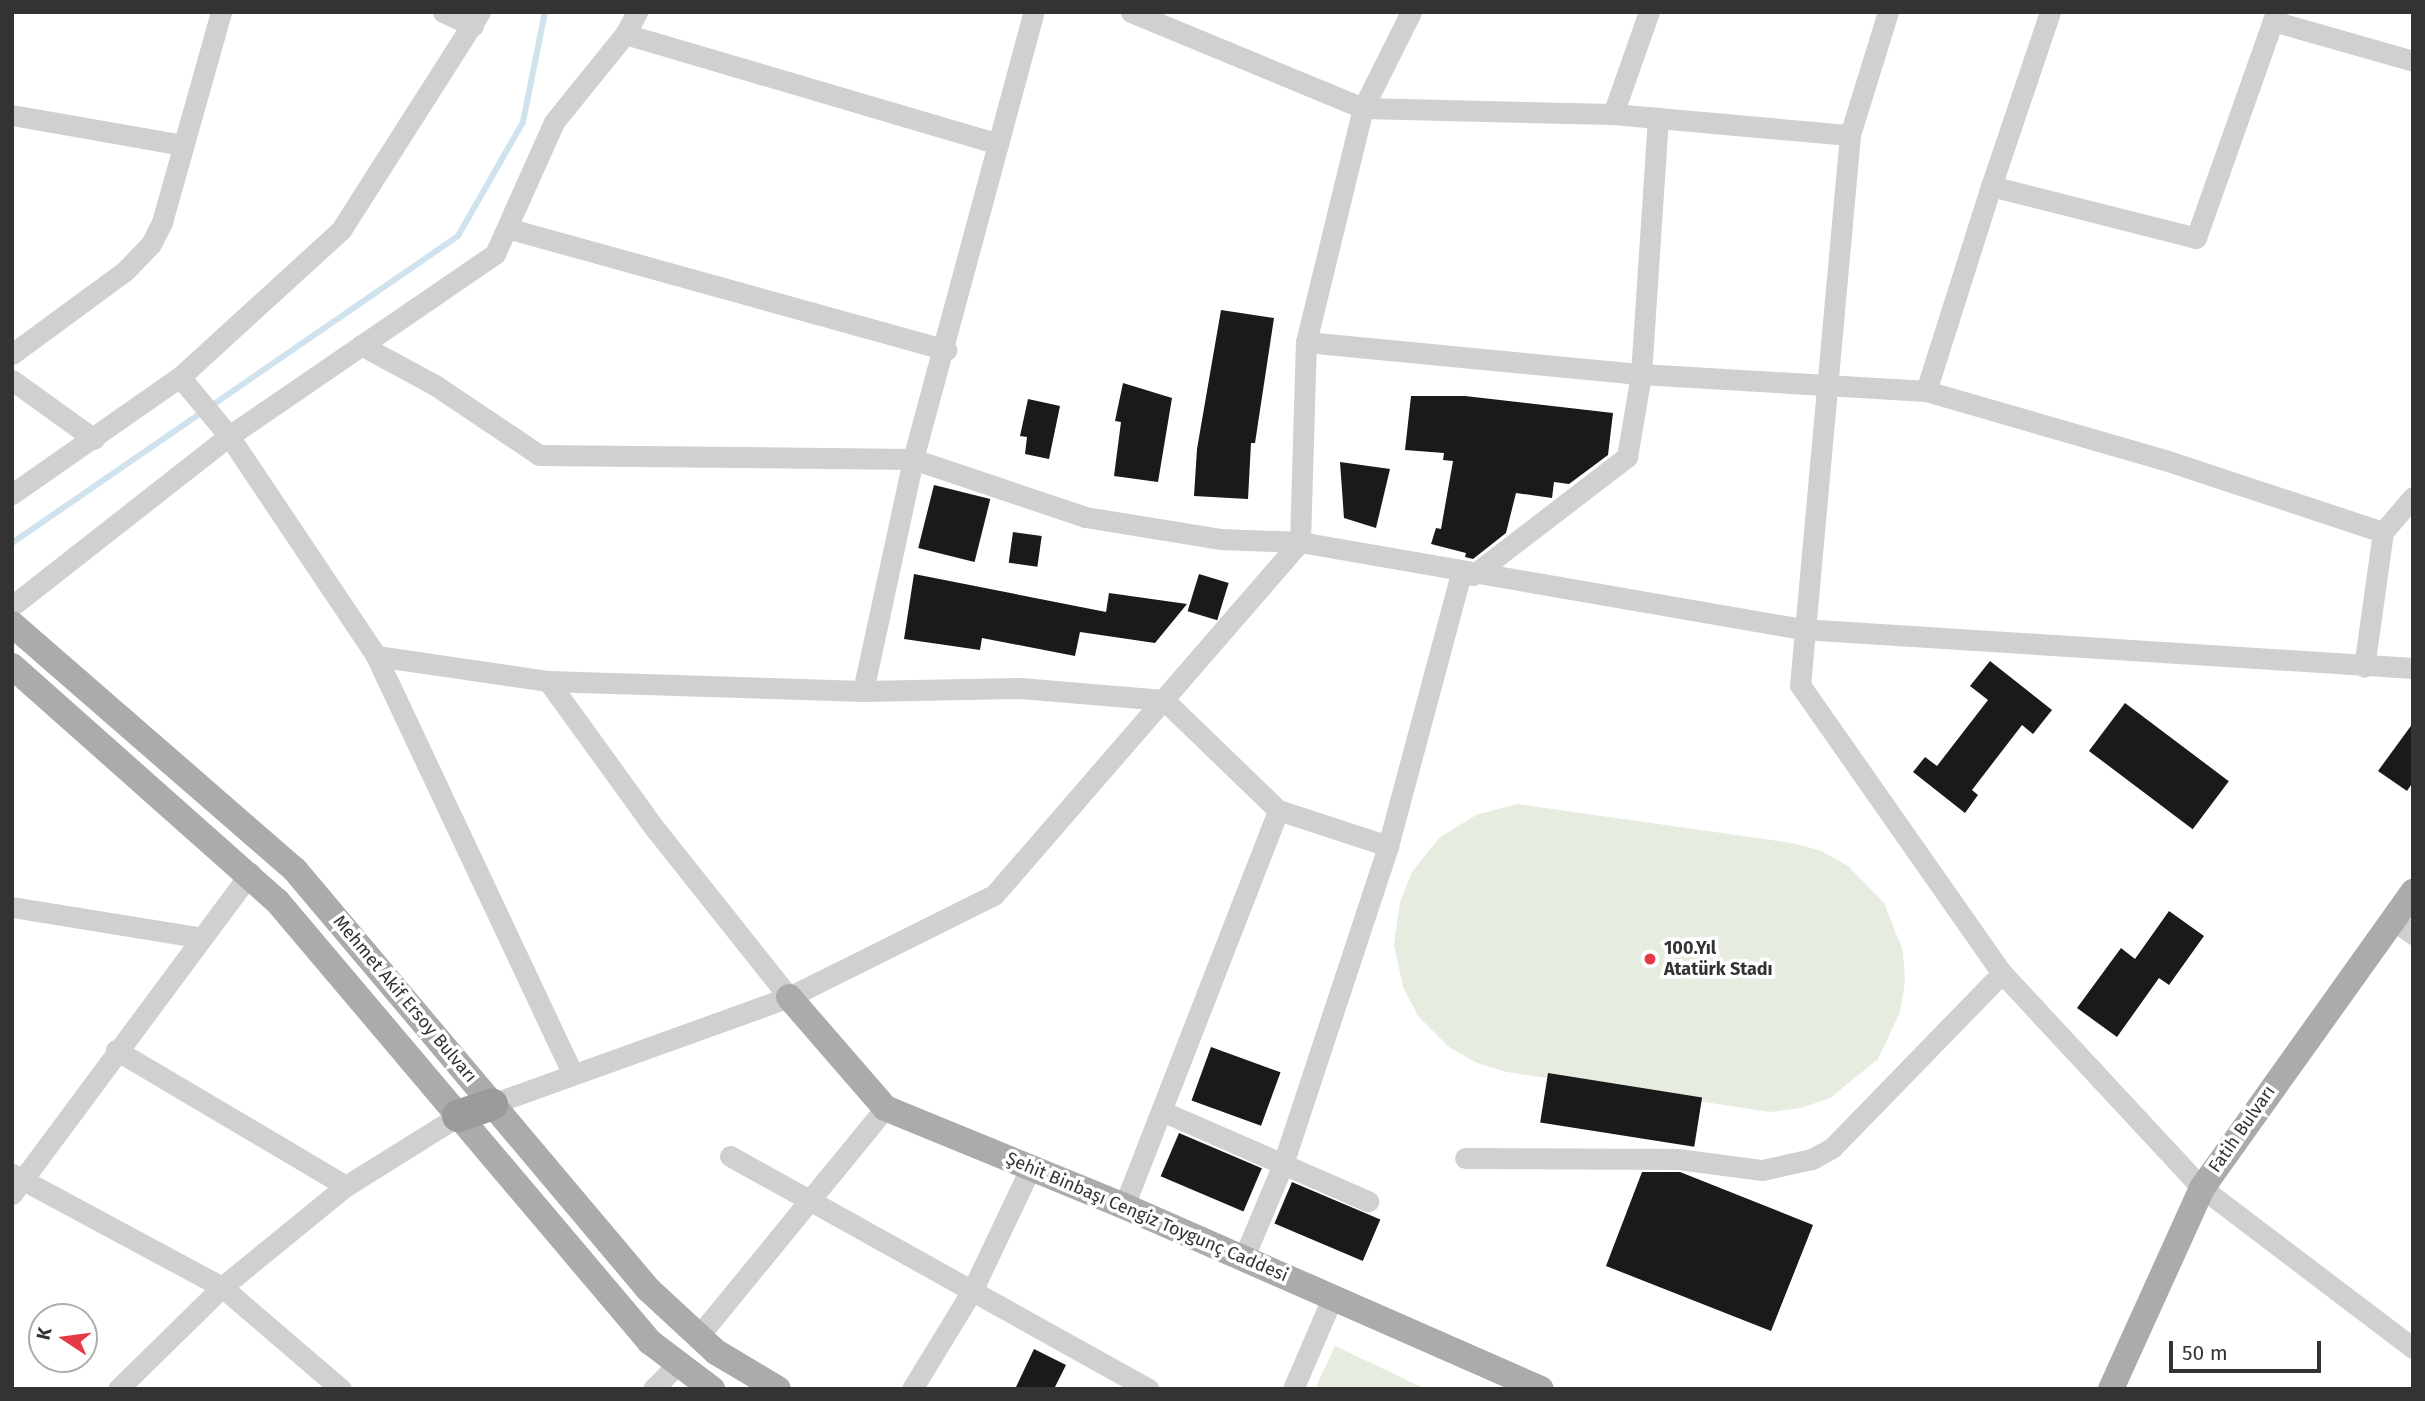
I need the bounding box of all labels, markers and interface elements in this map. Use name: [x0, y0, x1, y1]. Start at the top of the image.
street label: Mehmet Akif Ersoy Bulvarı: [329, 911, 481, 1087]
place label: 100.Yıl Atatürk Stadı: [1664, 938, 1773, 981]
marker: 100.Yıl Atatürk Stadı: [1642, 951, 1658, 967]
street label: Fatih Bulvarı: [2204, 1081, 2280, 1177]
street label: Şehit Binbaşı Cengiz Toygunç Caddesi: [1003, 1148, 1291, 1286]
north arrow: [28, 1303, 98, 1373]
text: K: [31, 1325, 57, 1342]
scale bar: [2173, 1328, 2325, 1372]
text: 50 m: [2182, 1340, 2228, 1366]

